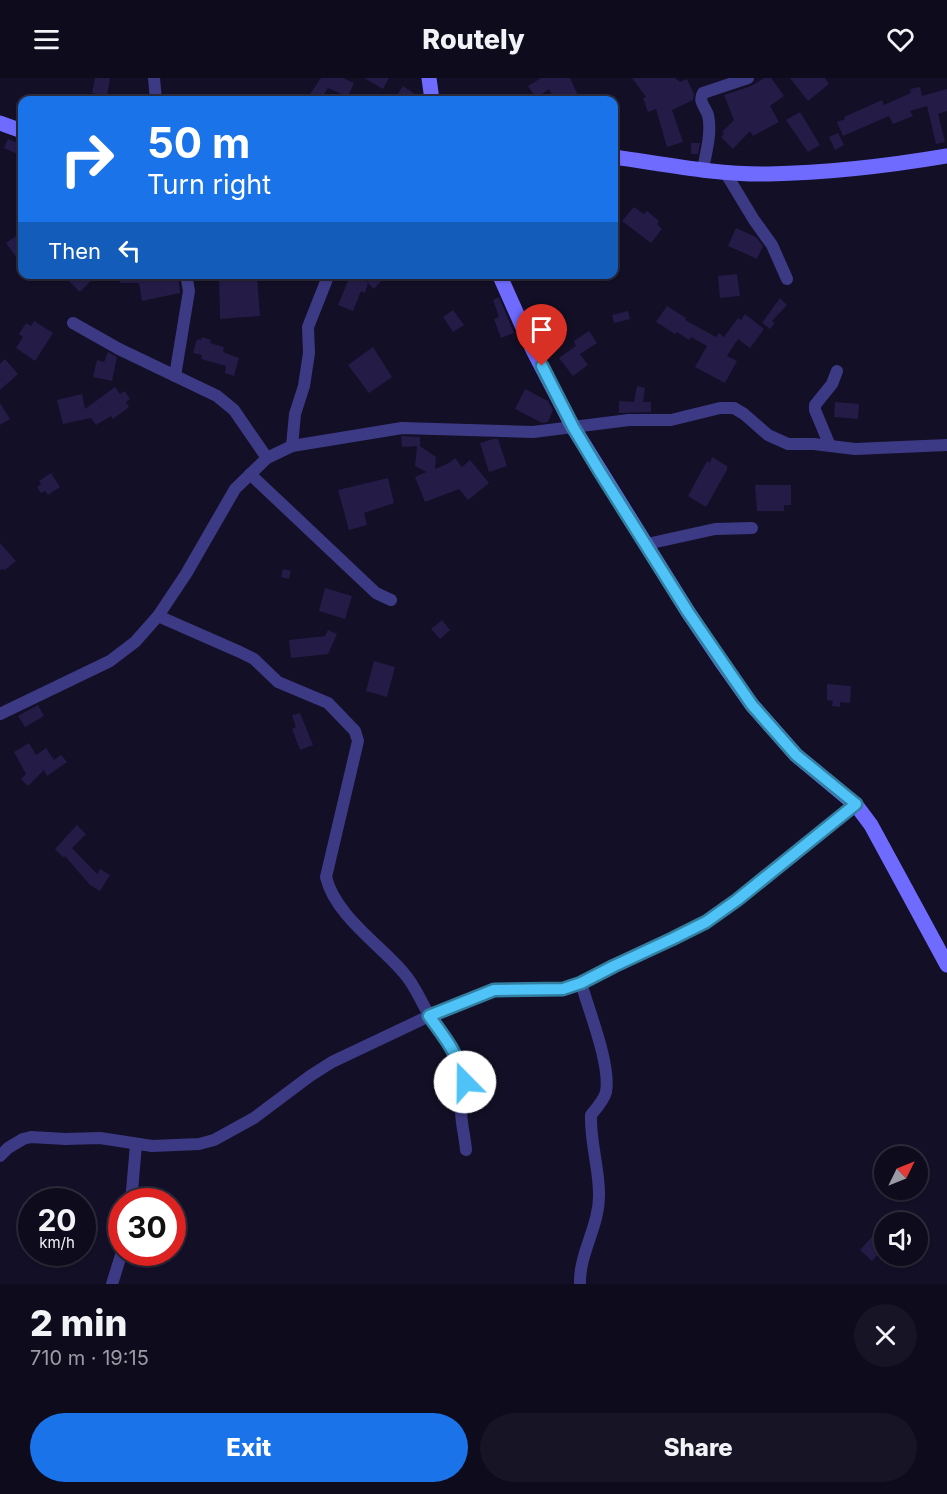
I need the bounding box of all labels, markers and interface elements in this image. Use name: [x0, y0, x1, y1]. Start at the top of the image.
icon: menu: [30, 23, 63, 56]
text: Routely: [422, 23, 525, 56]
icon: heart: [884, 23, 917, 56]
text: 50 m: [147, 117, 250, 168]
icon: right: [48, 120, 126, 198]
text: Turn right: [147, 168, 271, 201]
icon: left: [113, 234, 146, 267]
text: Then: [48, 238, 101, 264]
pin: [516, 304, 567, 366]
icon: arrive: [525, 313, 558, 346]
position arrow: [433, 1050, 497, 1114]
north arrow: [874, 1146, 928, 1200]
map controls: [874, 1146, 928, 1266]
speed limit sign: 30: [108, 1188, 186, 1266]
text: 20: [37, 1202, 77, 1238]
button: sound: [874, 1212, 928, 1266]
text: km/h: [39, 1233, 75, 1252]
text: 2 min: [30, 1301, 127, 1345]
button: close: [854, 1304, 917, 1367]
text: 710 m · 19:15: [30, 1346, 149, 1370]
button: Exit: [30, 1413, 468, 1482]
button: Share: [480, 1413, 917, 1482]

